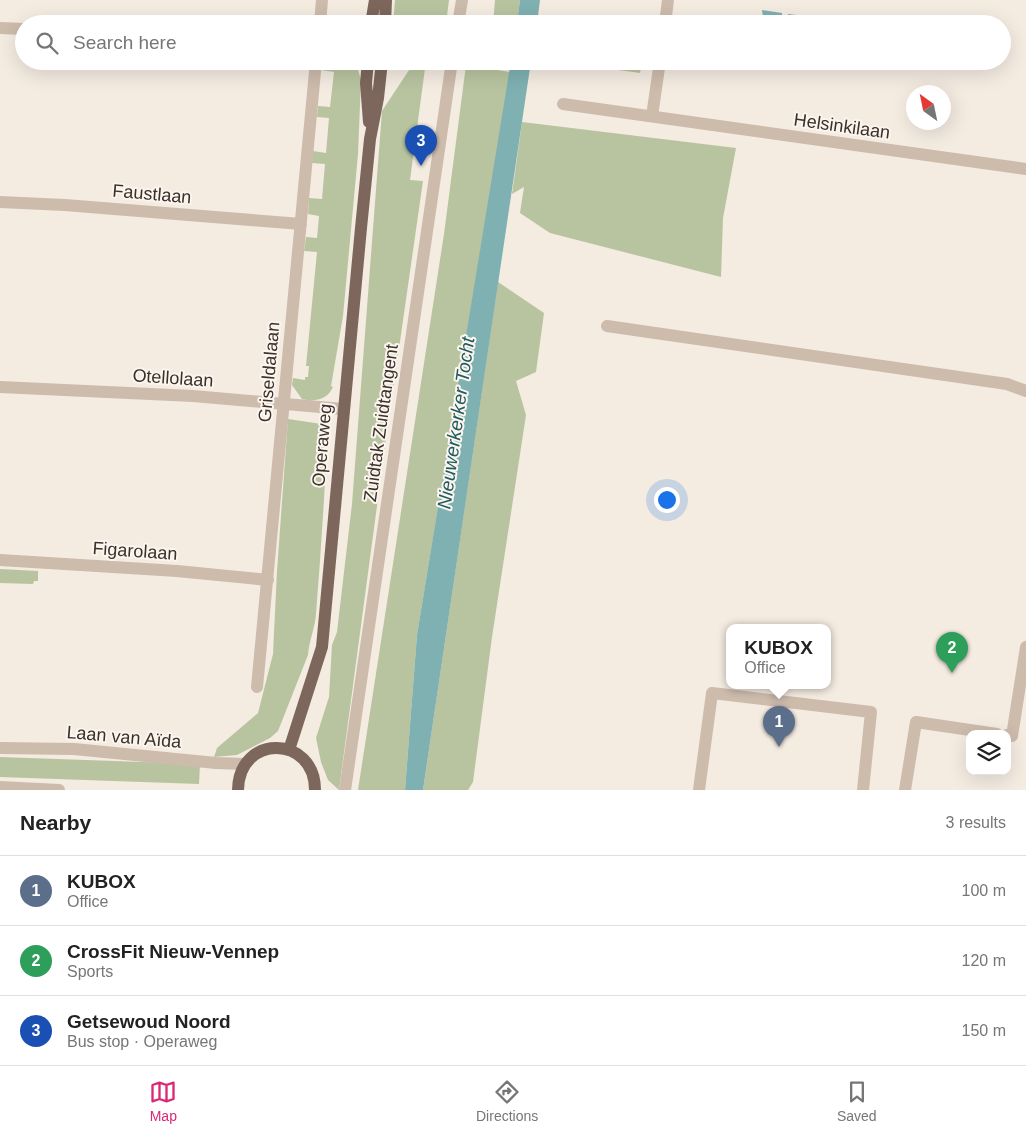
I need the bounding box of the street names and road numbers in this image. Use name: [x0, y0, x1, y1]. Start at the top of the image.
street label: Helsinkilaan: [793, 109, 891, 143]
street label: Faustlaan: [112, 181, 192, 207]
street label: Griseldalaan: [255, 321, 283, 423]
street label: Zuidtak Zuidtangent: [360, 343, 402, 503]
street label: Otellolaan: [132, 365, 214, 391]
street label: Operaweg: [308, 403, 336, 487]
street label: Figarolaan: [92, 538, 178, 564]
street label: Laan van Aïda: [66, 722, 183, 752]

